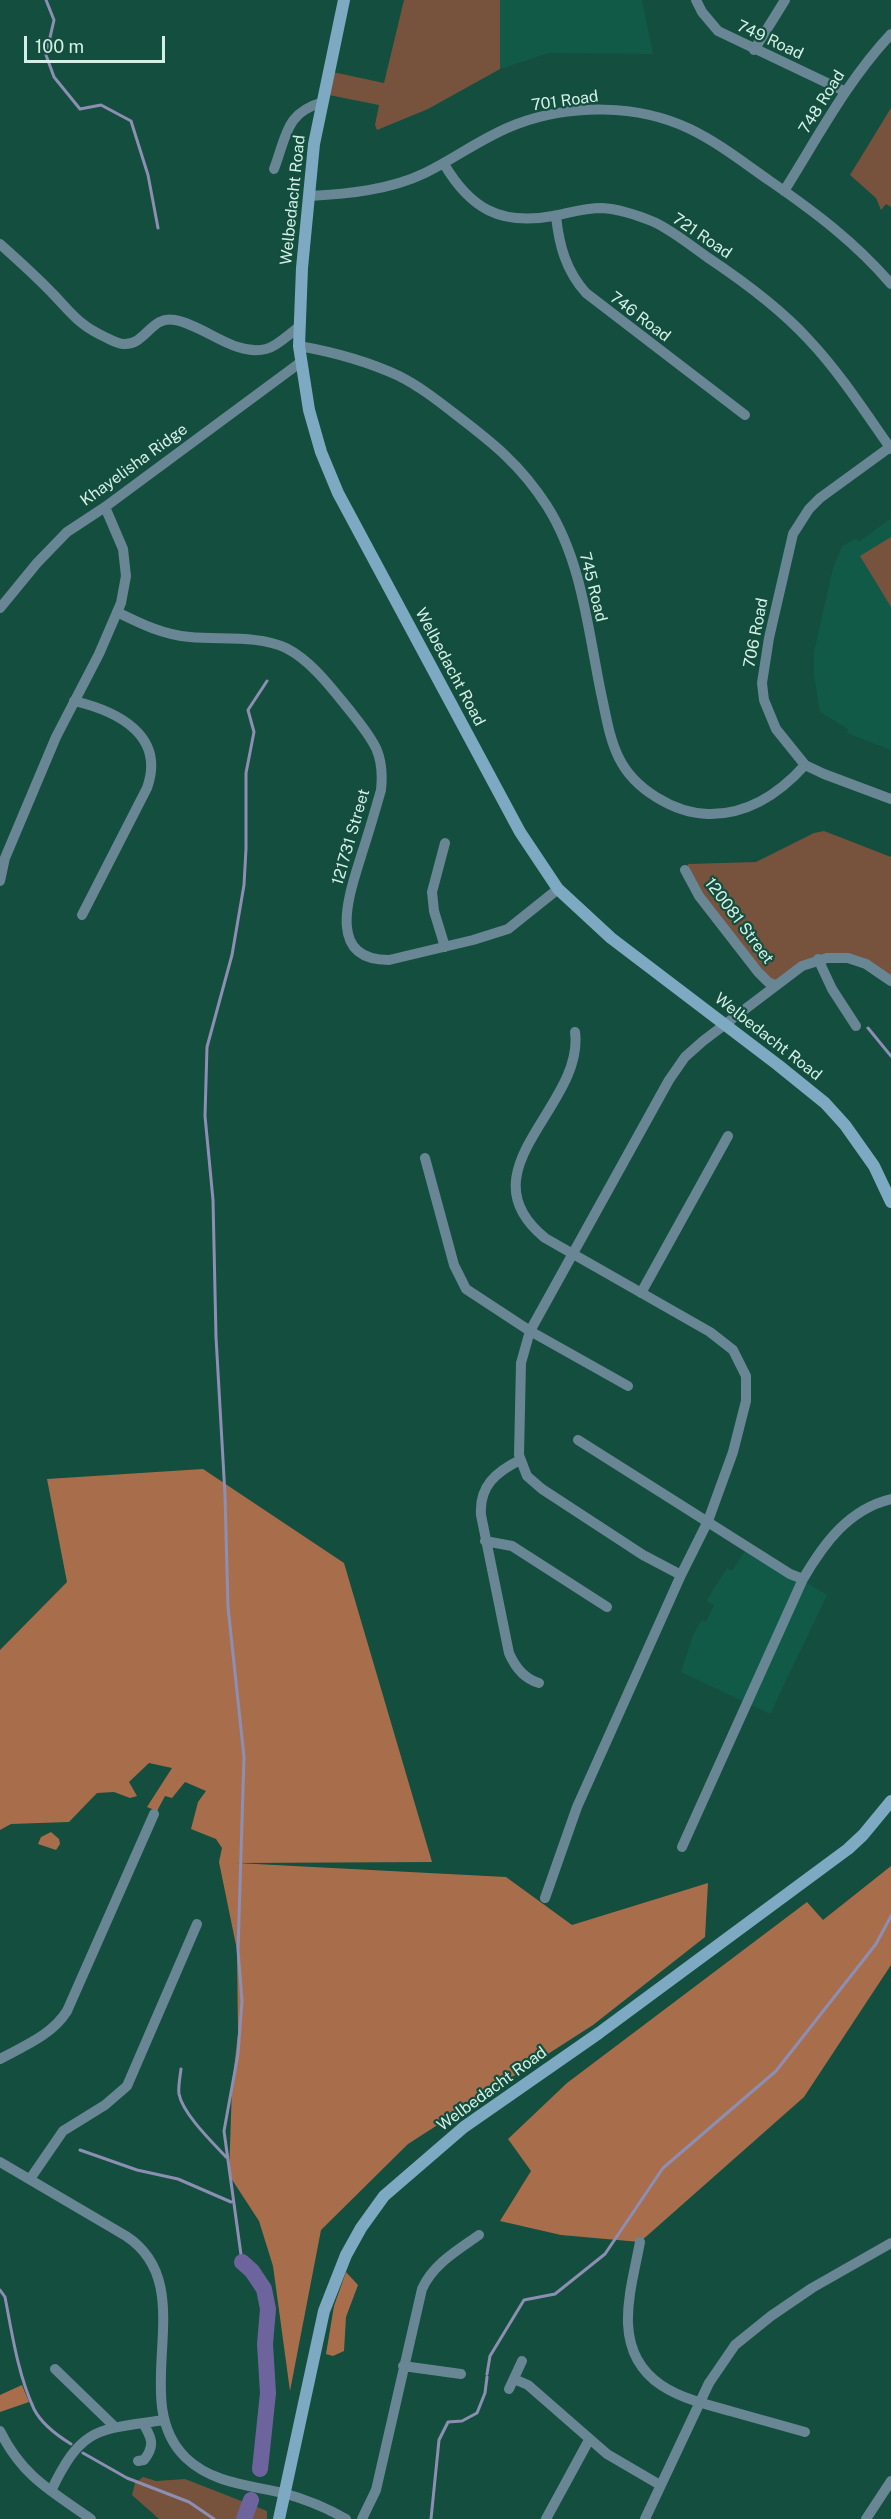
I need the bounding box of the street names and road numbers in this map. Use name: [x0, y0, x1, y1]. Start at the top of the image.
street label: 749 Road: [734, 16, 806, 64]
street label: 748 Road: [795, 67, 849, 137]
street label: 701 Road: [530, 87, 600, 115]
street label: Welbedacht Road: [277, 134, 309, 266]
street label: 721 Road: [669, 209, 735, 263]
street label: 746 Road: [606, 288, 674, 346]
street label: Khayelisha Ridge: [77, 420, 191, 510]
street label: 745 Road: [575, 550, 611, 624]
street label: 706 Road: [740, 596, 772, 670]
street label: Welbedacht Road: [411, 605, 489, 729]
street label: 121731 Street: [328, 787, 374, 887]
street label: 120081 Street: [700, 874, 778, 968]
street label: Welbedacht Road: [711, 989, 825, 1085]
street label: Welbedacht Road: [433, 2043, 551, 2135]

